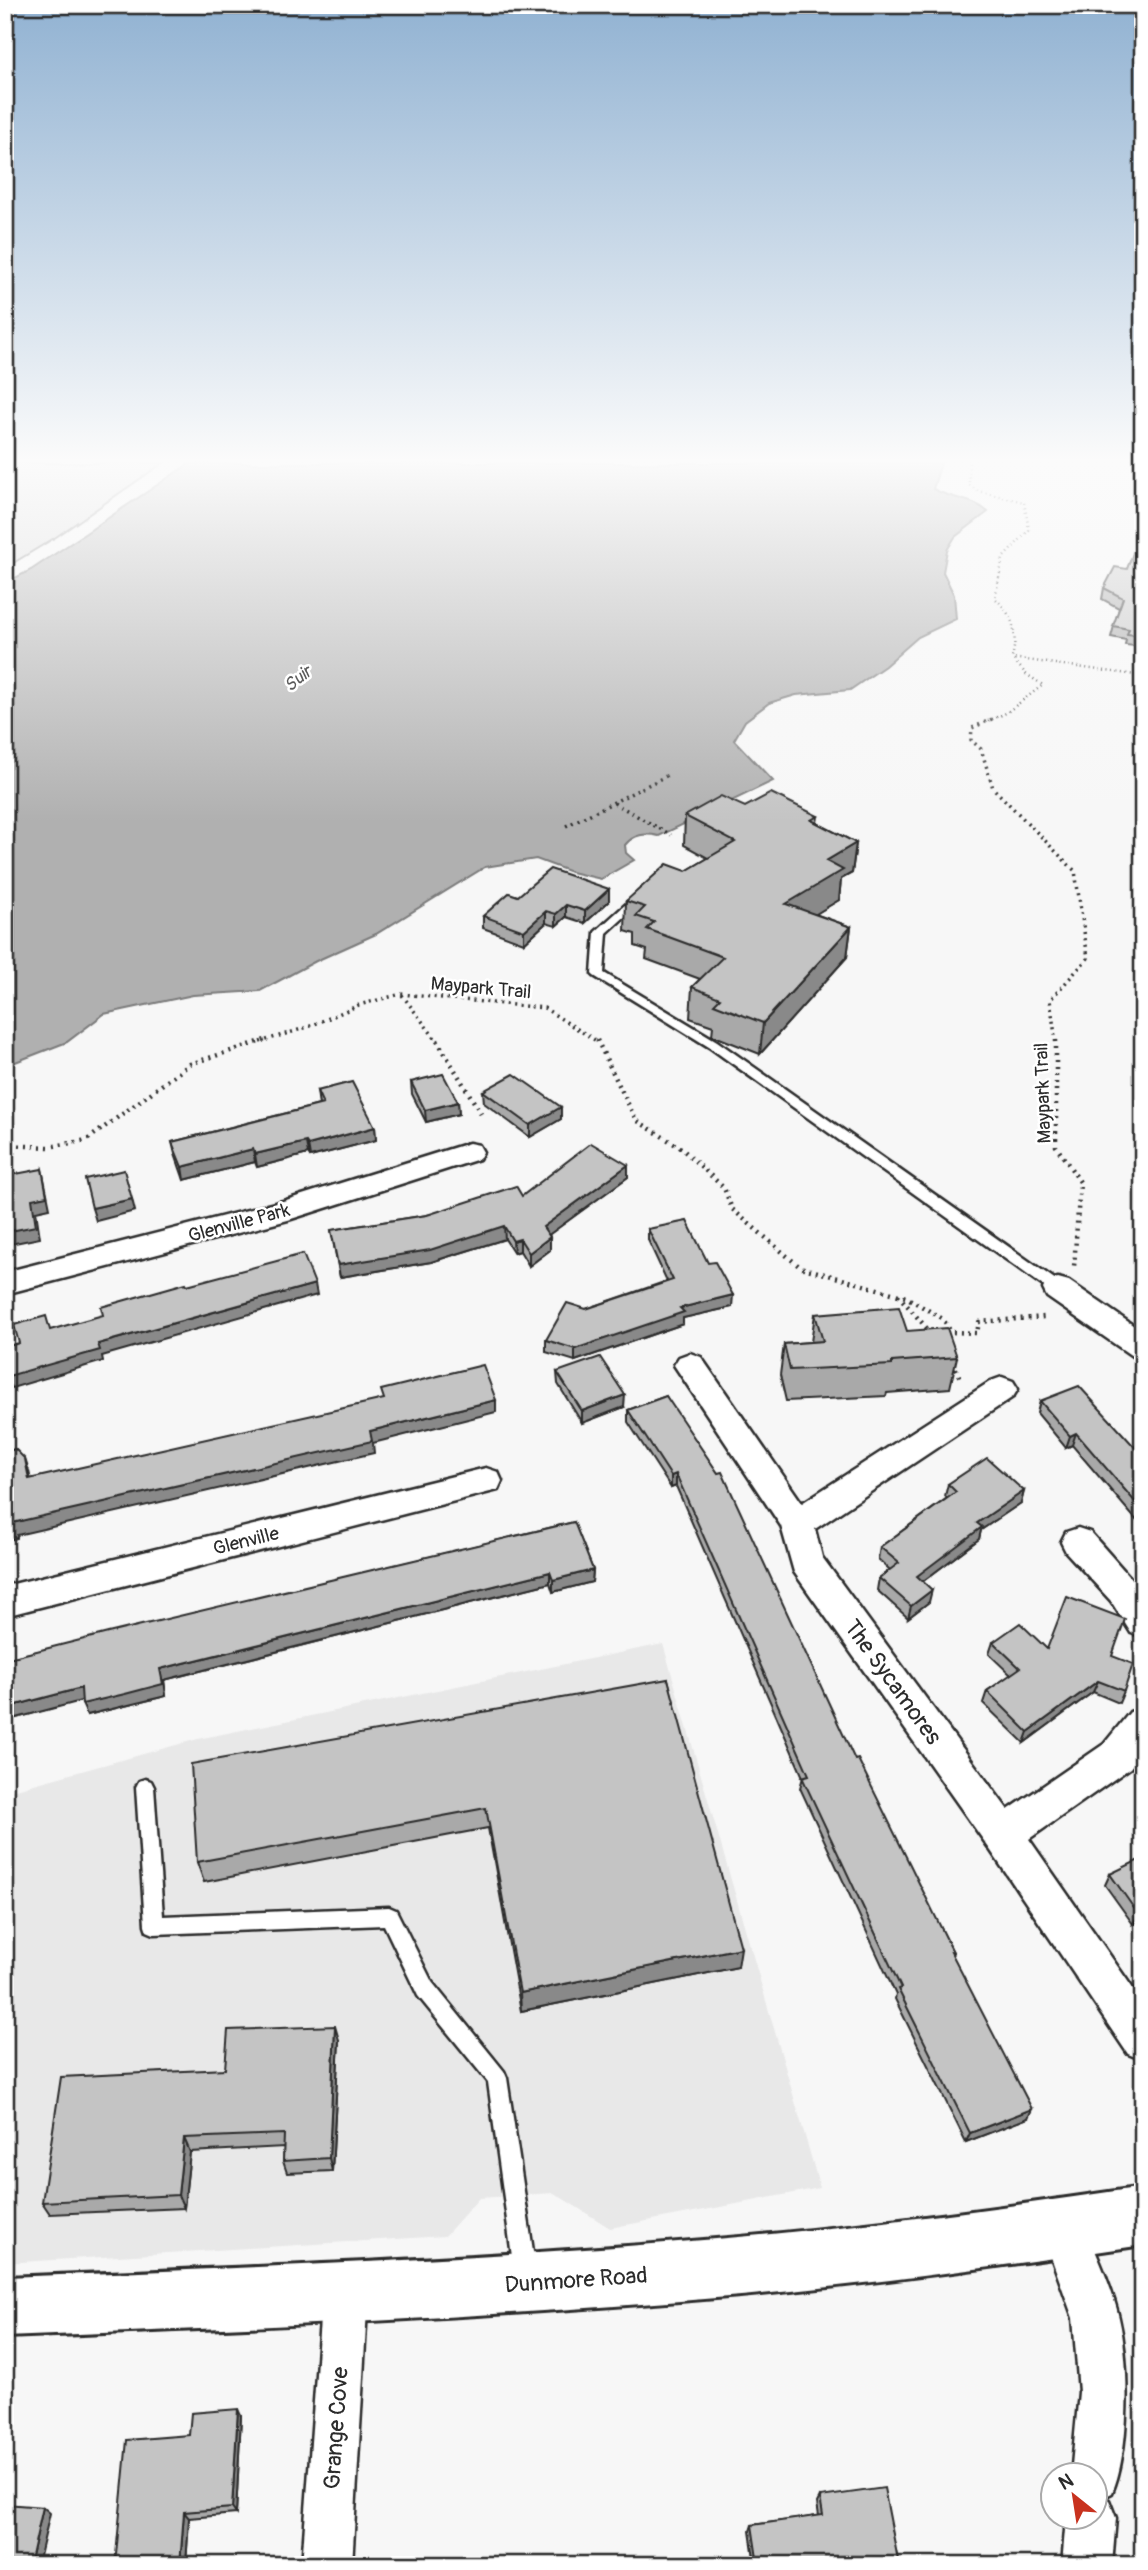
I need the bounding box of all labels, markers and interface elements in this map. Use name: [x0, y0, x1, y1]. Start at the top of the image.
water label: Suir: [279, 659, 319, 697]
street label: Maypark Trail: [430, 972, 532, 1004]
street label: Maypark Trail: [1029, 1042, 1057, 1144]
street label: Glenville Park: [185, 1198, 293, 1248]
street label: Glenville: [211, 1521, 282, 1561]
street label: The Sycamores: [838, 1614, 948, 1750]
street label: Dunmore Road: [504, 2261, 648, 2299]
street label: Grange Cove: [317, 2365, 355, 2490]
north arrow: [1040, 2462, 1110, 2532]
text: N: [1054, 2468, 1078, 2496]

